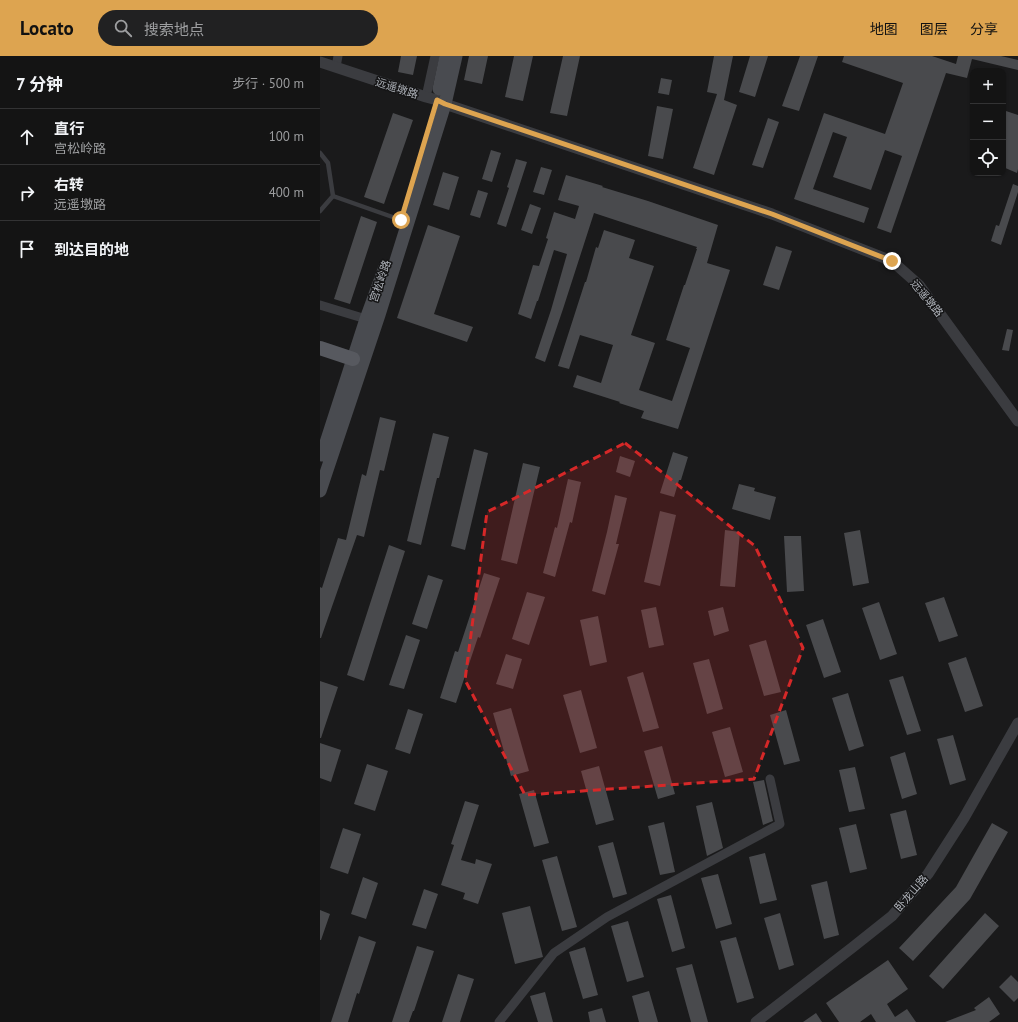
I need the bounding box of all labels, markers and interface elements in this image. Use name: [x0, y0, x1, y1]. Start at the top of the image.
search box: [98, 10, 378, 46]
text: Locato: [20, 16, 74, 40]
icon: search: [112, 17, 134, 39]
text: 搜索地点: [144, 20, 204, 39]
text: 地图: [870, 20, 898, 38]
text: 图层: [920, 20, 948, 38]
text: 分享: [970, 20, 998, 38]
map controls: [970, 68, 1006, 176]
button: +: [970, 68, 1006, 104]
text: 7 分钟: [16, 73, 63, 95]
text: 步行 · 500 m: [232, 75, 304, 92]
street label: 远遥墩路: [374, 75, 420, 101]
button: −: [970, 104, 1006, 140]
text: 直行: [54, 119, 84, 138]
icon: ahead: [16, 126, 38, 148]
text: 100 m: [269, 128, 304, 145]
text: 宫松岭路: [54, 140, 106, 157]
button: locate: [970, 140, 1006, 176]
text: 右转: [54, 175, 84, 194]
icon: right: [16, 182, 38, 204]
text: 400 m: [269, 184, 304, 201]
text: 远遥墩路: [54, 196, 106, 213]
route start: [392, 211, 410, 229]
icon: arrive: [16, 238, 38, 260]
text: 到达目的地: [54, 240, 129, 259]
route end: [883, 252, 901, 270]
street label: 宫松岭路: [366, 258, 394, 304]
street label: 远遥墩路: [908, 276, 946, 320]
street label: 卧龙山路: [891, 872, 931, 914]

